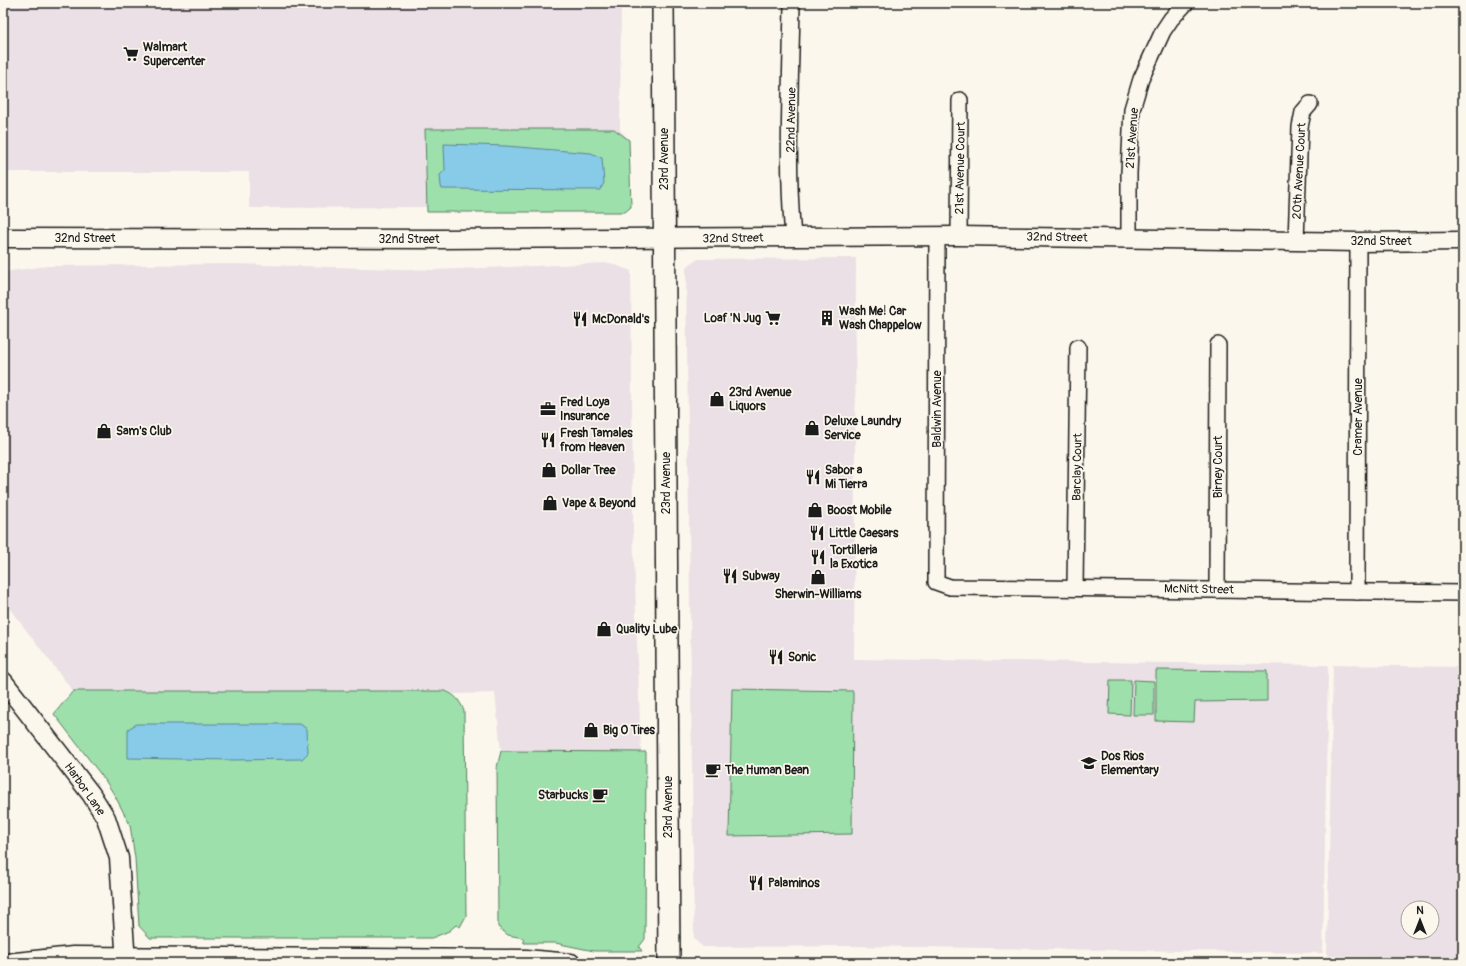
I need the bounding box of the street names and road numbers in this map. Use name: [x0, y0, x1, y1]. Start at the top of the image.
street label: 22nd Avenue: [783, 87, 800, 153]
street label: 21st Avenue: [1123, 107, 1142, 169]
street label: 21st Avenue Court: [952, 121, 969, 214]
street label: 20th Avenue Court: [1289, 122, 1310, 220]
street label: 23rd Avenue: [657, 128, 672, 190]
street label: 32nd Street: [1026, 229, 1088, 246]
street label: 32nd Street: [702, 230, 764, 247]
street label: 32nd Street: [54, 231, 116, 246]
street label: 32nd Street: [378, 232, 440, 247]
street label: 32nd Street: [1350, 234, 1412, 249]
street label: Baldwin Avenue: [930, 370, 945, 448]
street label: Cramer Avenue: [1351, 378, 1366, 456]
street label: Barclay Court: [1069, 433, 1086, 501]
street label: Birney Court: [1211, 436, 1226, 498]
street label: 23rd Avenue: [659, 452, 674, 514]
street label: McNitt Street: [1164, 581, 1234, 598]
street label: Harbor Lane: [61, 760, 108, 819]
street label: 23rd Avenue: [661, 776, 676, 838]

